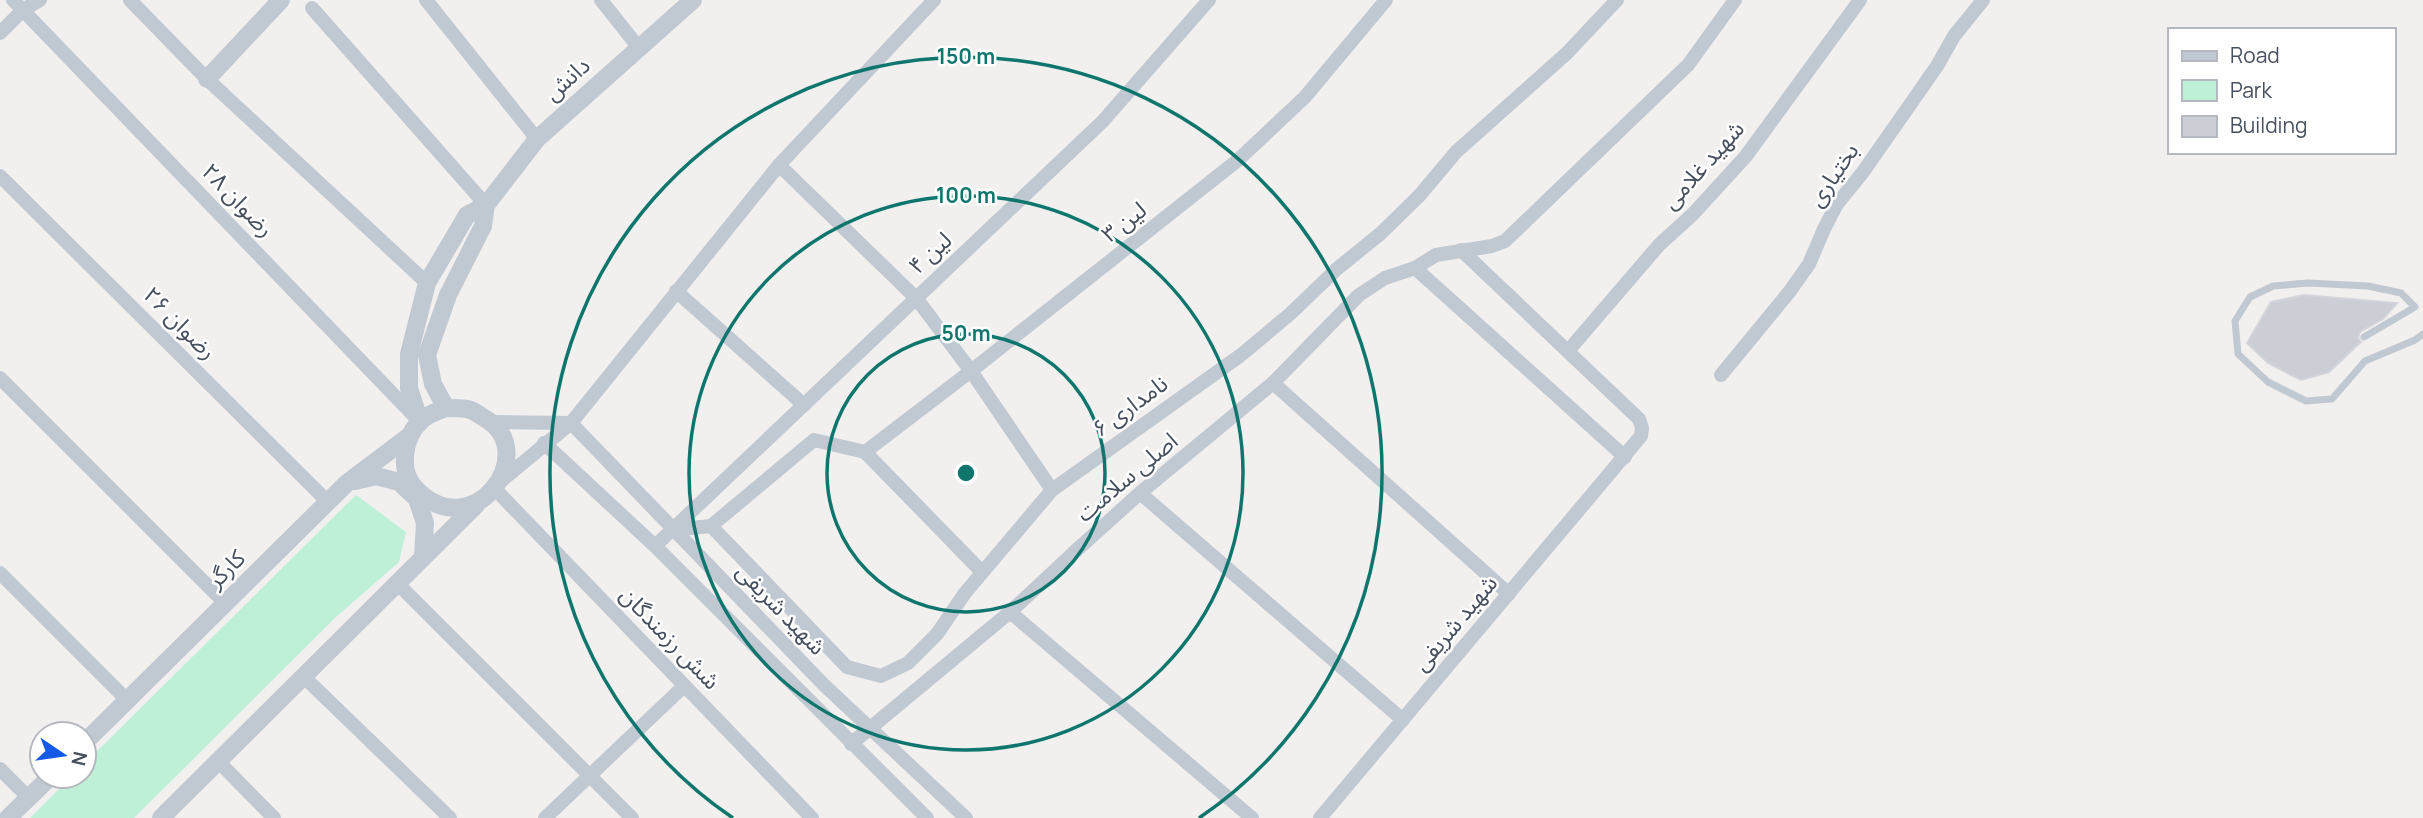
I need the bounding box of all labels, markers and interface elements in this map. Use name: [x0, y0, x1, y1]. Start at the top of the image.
legend: [2168, 28, 2395, 154]
text: Road: [2230, 41, 2280, 69]
text: 150 m: [937, 42, 995, 70]
street label: دانش: [536, 49, 596, 107]
text: Park: [2230, 76, 2272, 104]
text: Building: [2230, 111, 2307, 139]
street label: شهید غلامی: [1654, 113, 1751, 216]
street label: بختیاری: [1799, 136, 1865, 213]
street label: رضوان ۲۸: [195, 155, 282, 243]
text: 100 m: [936, 181, 996, 209]
street label: لین ۳: [1094, 193, 1153, 249]
street label: لین ۴: [900, 224, 958, 281]
street label: رضوان ۲۶: [137, 279, 224, 366]
text: 50 m: [941, 319, 991, 347]
street label: نامداری ۶: [1085, 367, 1174, 444]
street label: اصلی سلامت: [1069, 424, 1184, 528]
centre of rings: [954, 461, 978, 485]
street label: کارگر: [198, 542, 252, 595]
street label: شهید شریفی: [730, 555, 834, 661]
street label: شهید شریفی: [1404, 567, 1504, 677]
street label: شش رزمندگان: [613, 579, 728, 696]
north arrow: [28, 720, 98, 790]
text: N: [65, 749, 94, 768]

